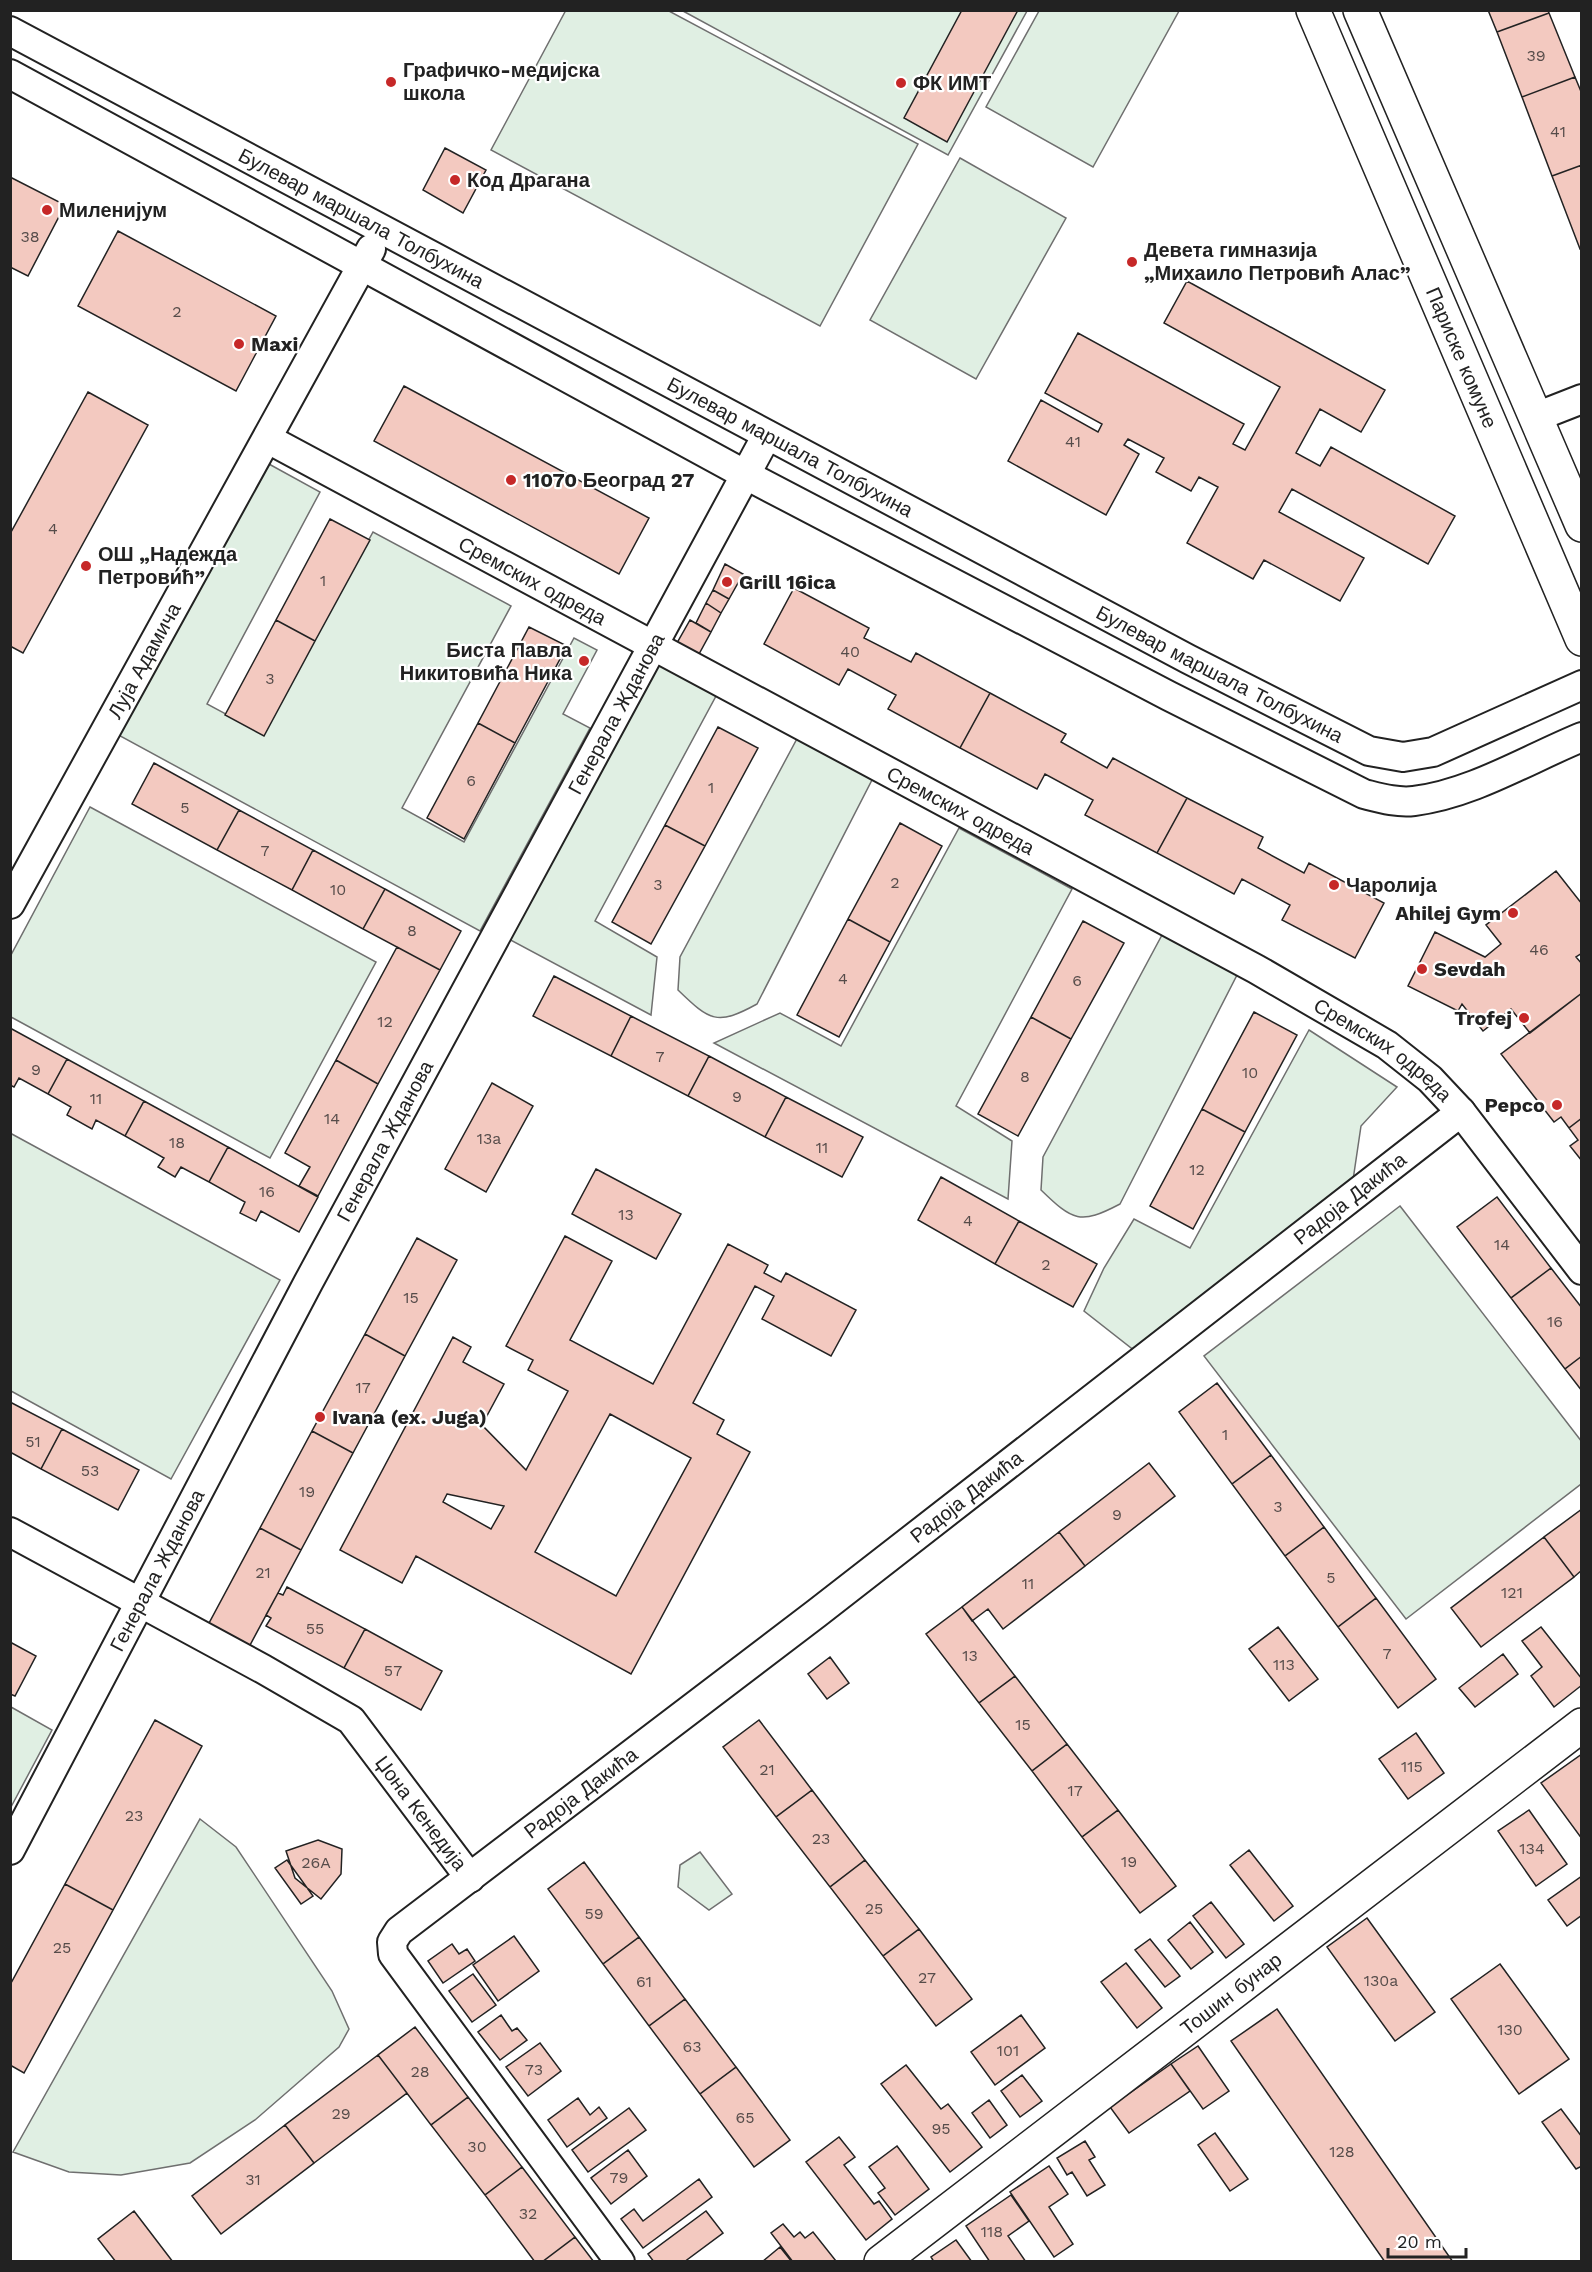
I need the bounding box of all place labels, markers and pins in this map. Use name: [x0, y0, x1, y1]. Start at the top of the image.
place label: Графичко-медијска школа: [403, 58, 600, 105]
place label: ФК ИМТ: [913, 71, 991, 95]
marker: Графичко-медијска школа: [384, 75, 398, 89]
marker: ФК ИМТ: [894, 76, 908, 90]
place label: Код Драгана: [467, 168, 591, 192]
marker: Код Драгана: [448, 173, 462, 187]
place label: Миленијум: [59, 198, 167, 222]
marker: Миленијум: [40, 203, 54, 217]
place label: Девета гимназија „Михаило Петровић Алас”: [1144, 238, 1411, 285]
marker: Девета гимназија „Михаило Петровић Алас”: [1125, 255, 1139, 269]
place label: Maxi: [251, 332, 298, 356]
marker: Maxi: [232, 337, 246, 351]
place label: 11070 Београд 27: [523, 468, 694, 492]
marker: 11070 Београд 27: [504, 473, 518, 487]
place label: ОШ „Надежда Петровић”: [98, 542, 238, 589]
marker: ОШ „Надежда Петровић”: [79, 559, 93, 573]
place label: Grill 16ica: [739, 570, 836, 594]
marker: Grill 16ica: [720, 575, 734, 589]
place label: Биста Павла Никитовића Ника: [400, 638, 573, 685]
marker: Биста Павла Никитовића Ника: [577, 654, 591, 668]
place label: Чаролија: [1346, 873, 1438, 897]
marker: Чаролија: [1327, 878, 1341, 892]
place label: Ahilej Gym: [1395, 901, 1501, 925]
marker: Ahilej Gym: [1506, 906, 1520, 920]
place label: Sevdah: [1434, 957, 1506, 981]
marker: Sevdah: [1415, 962, 1429, 976]
place label: Trofej: [1454, 1006, 1512, 1030]
marker: Trofej: [1517, 1011, 1531, 1025]
place label: Pepco: [1485, 1093, 1545, 1117]
marker: Pepco: [1550, 1098, 1564, 1112]
place label: Ivana (ex. Juga): [332, 1405, 487, 1429]
marker: Ivana (ex. Juga): [313, 1410, 327, 1424]

